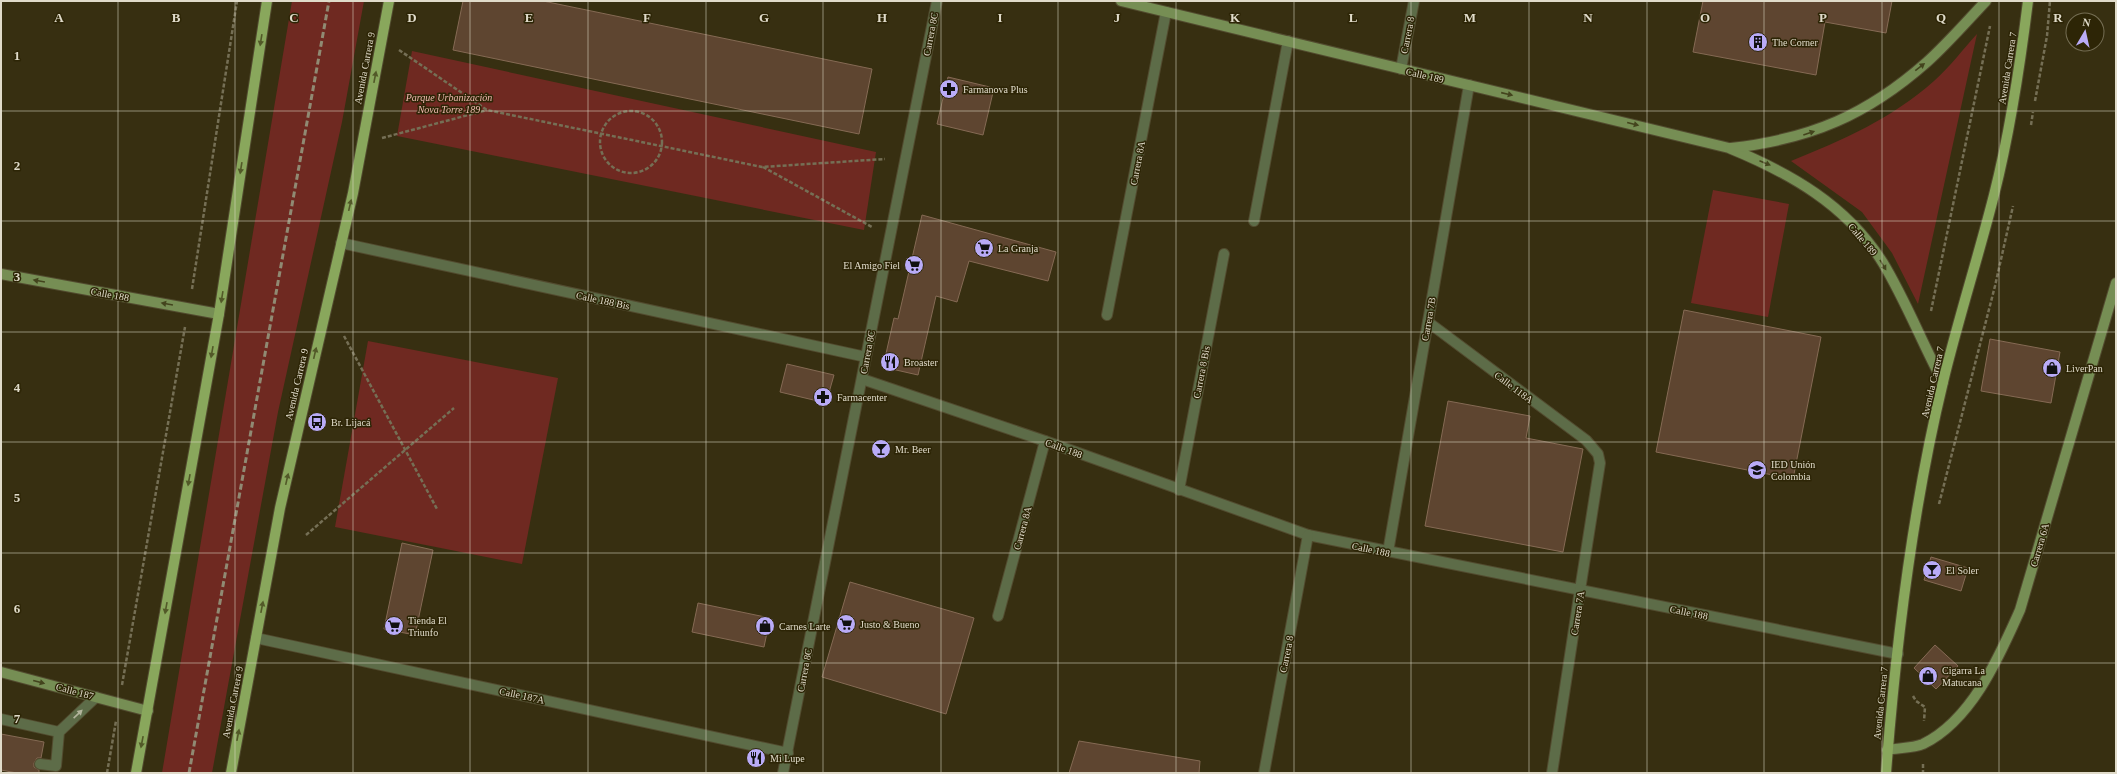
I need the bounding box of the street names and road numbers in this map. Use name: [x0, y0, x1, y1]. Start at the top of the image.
street label: Carrera 8C: [921, 11, 940, 57]
street label: Carrera 8: [1399, 16, 1416, 55]
street label: Avenida Carrera 9: [352, 31, 377, 105]
street label: Avenida Carrera 7: [1996, 31, 2019, 105]
street label: Calle 189: [1405, 66, 1445, 85]
street label: Carrera 8A: [1128, 139, 1147, 186]
street label: Calle 189: [1846, 221, 1879, 258]
street label: Calle 188: [90, 286, 130, 303]
street label: Calle 188 Bis: [575, 289, 631, 312]
street label: Carrera 7B: [1419, 296, 1438, 342]
street label: Carrera 8C: [858, 329, 877, 375]
street label: Carrera 8 Bis: [1191, 345, 1212, 399]
street label: Avenida Carrera 7: [1919, 345, 1946, 419]
street label: Avenida Carrera 9: [283, 347, 310, 421]
street label: Calle 118A: [1492, 369, 1536, 406]
street label: Calle 188: [1044, 437, 1084, 460]
street label: Carrera 8A: [1011, 504, 1034, 551]
street label: Carrera 6A: [2028, 521, 2051, 568]
street label: Calle 188: [1351, 540, 1391, 559]
street label: Carrera 7A: [1569, 589, 1587, 636]
street label: Calle 188: [1669, 603, 1709, 622]
street label: Carrera 8: [1278, 635, 1295, 674]
street label: Carrera 8C: [795, 647, 814, 693]
street label: Avenida Carrera 9: [220, 665, 245, 739]
street label: Avenida Carrera 7: [1871, 666, 1890, 740]
street label: Calle 187: [55, 681, 95, 702]
street label: Calle 187A: [498, 685, 546, 706]

